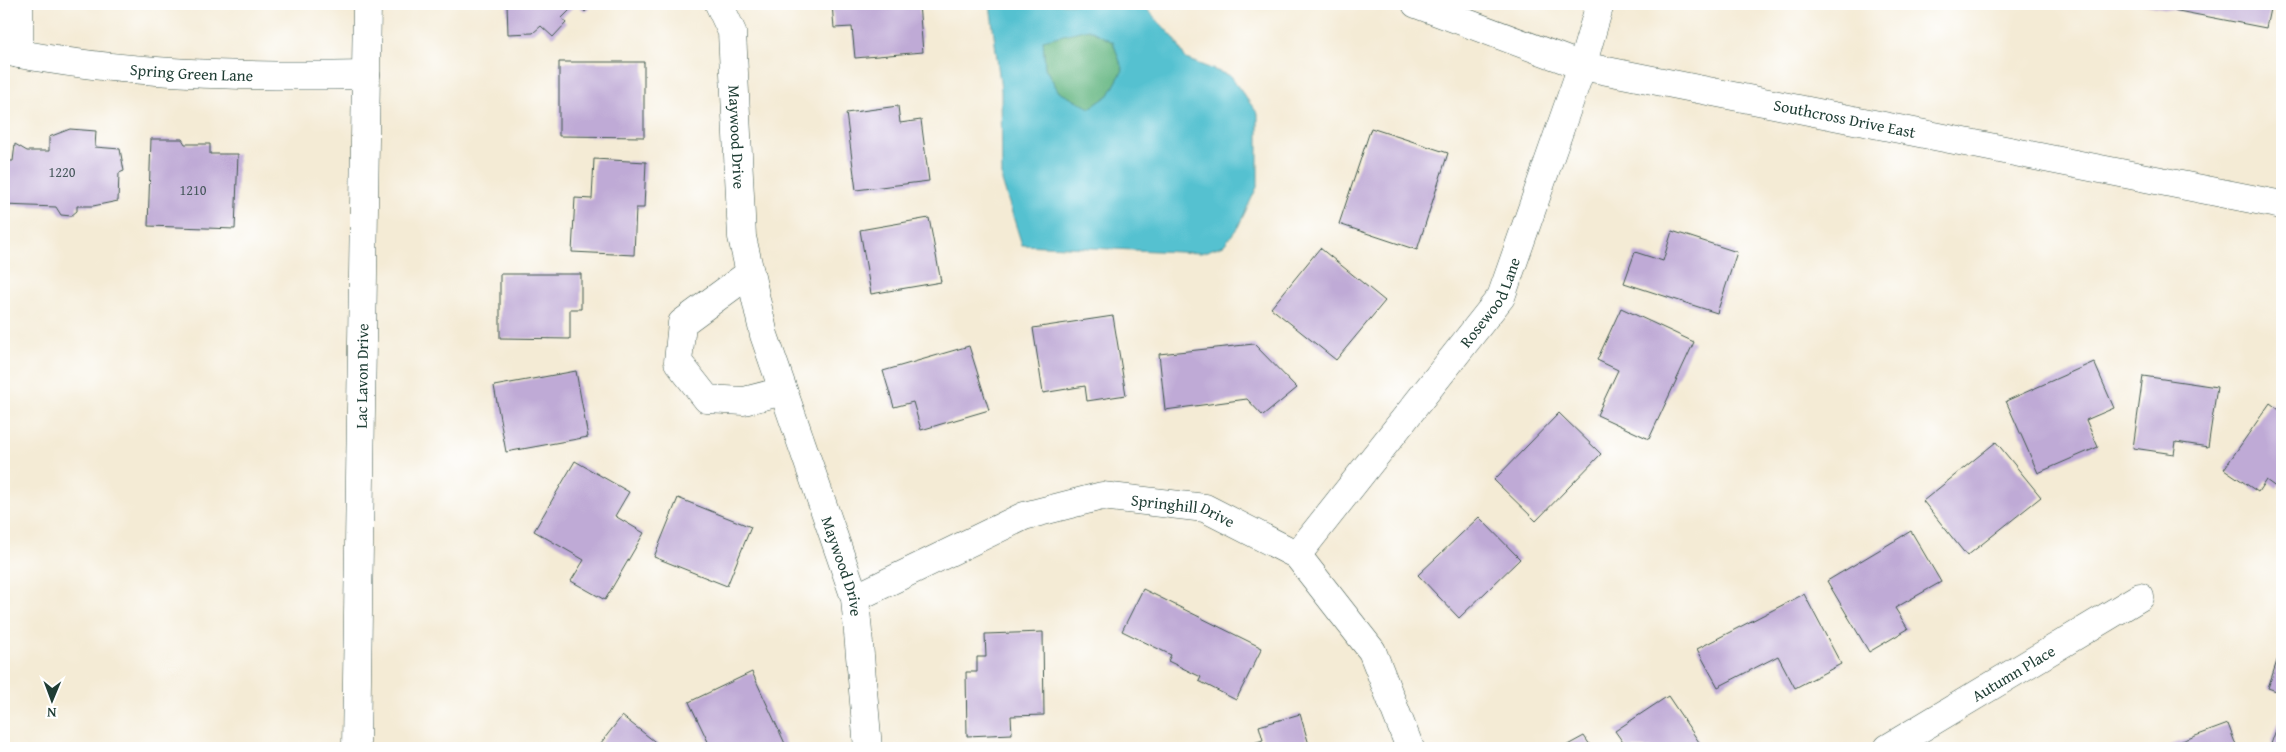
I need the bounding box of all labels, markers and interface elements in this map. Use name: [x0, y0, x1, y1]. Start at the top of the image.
street label: Spring Green Lane: [129, 57, 253, 87]
street label: Maywood Drive: [723, 84, 752, 190]
street label: Southcross Drive East: [1772, 92, 1918, 144]
house number: 1220: [49, 162, 76, 182]
house number: 1210: [180, 180, 207, 200]
street label: Rosewood Lane: [1454, 254, 1526, 352]
street label: Lac Lavon Drive: [349, 323, 374, 429]
street label: Springhill Drive: [1130, 487, 1239, 533]
street label: Maywood Drive: [816, 513, 869, 617]
street label: Autumn Place: [1967, 639, 2060, 707]
north arrow: [28, 674, 78, 724]
text: N: [46, 703, 57, 723]

